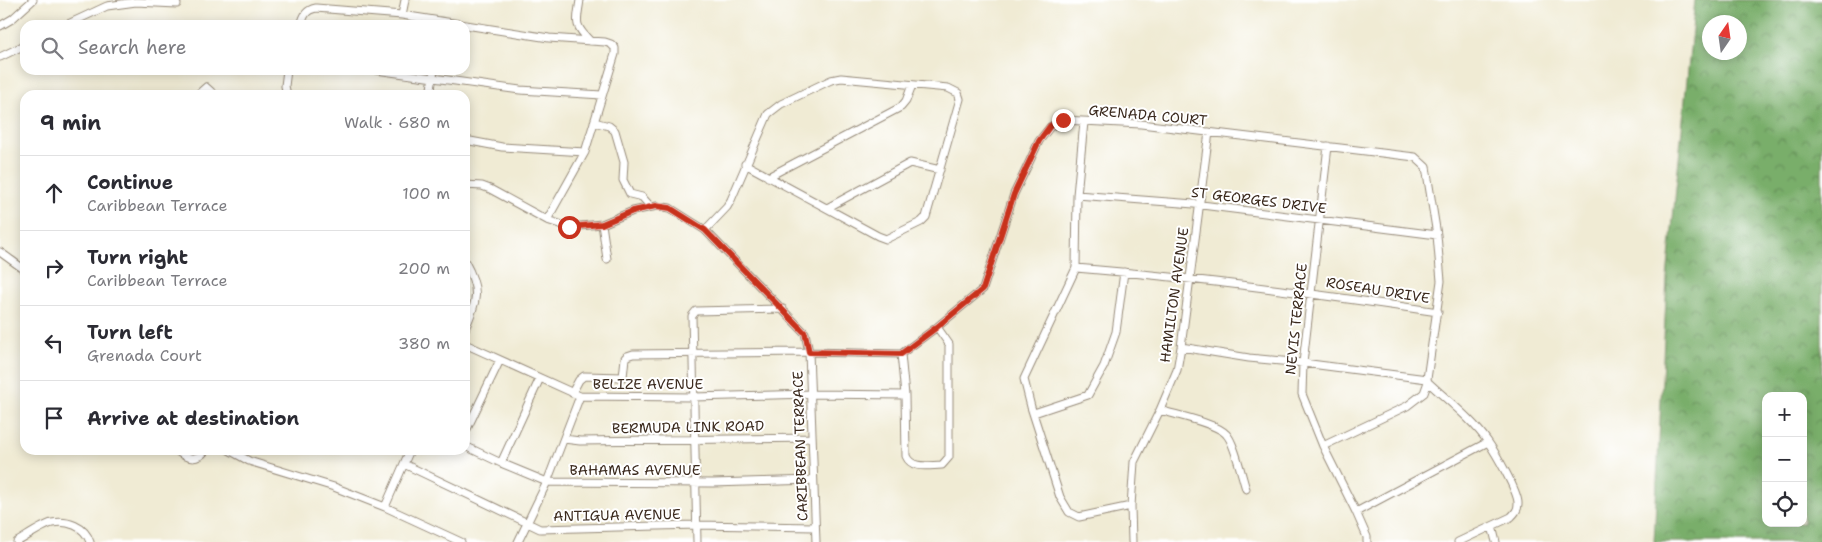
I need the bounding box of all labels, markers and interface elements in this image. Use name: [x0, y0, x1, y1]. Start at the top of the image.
north arrow: [1702, 15, 1747, 60]
search box: [20, 20, 470, 75]
icon: search: [38, 34, 66, 62]
text: Search here: [78, 35, 187, 60]
street label: GRENADA COURT: [1088, 101, 1209, 129]
text: 9 min: [40, 109, 101, 137]
route end: [1052, 109, 1075, 132]
text: Walk · 680 m: [344, 112, 450, 133]
text: Continue: [87, 170, 173, 195]
icon: ahead: [40, 179, 68, 207]
text: 100 m: [402, 183, 450, 204]
street label: ST GEORGES DRIVE: [1190, 183, 1328, 217]
text: Caribbean Terrace: [87, 195, 228, 216]
route start: [558, 216, 581, 239]
street label: HAMILTON AVENUE: [1156, 226, 1192, 364]
text: Turn right: [87, 245, 188, 270]
icon: right: [40, 254, 68, 282]
text: 200 m: [398, 258, 450, 279]
street label: NEVIS TERRACE: [1281, 262, 1311, 376]
text: Caribbean Terrace: [87, 270, 228, 291]
street label: ROSEAU DRIVE: [1325, 273, 1431, 307]
text: Turn left: [87, 320, 173, 345]
icon: left: [40, 329, 68, 357]
text: 380 m: [398, 333, 450, 354]
text: Grenada Court: [87, 345, 202, 366]
street label: CARIBBEAN TERRACE: [788, 370, 812, 521]
street label: BELIZE AVENUE: [593, 375, 703, 393]
map controls: [1762, 392, 1807, 527]
button: +: [1762, 392, 1807, 437]
icon: arrive: [40, 404, 68, 432]
text: Arrive at destination: [87, 406, 299, 431]
street label: BERMUDA LINK ROAD: [612, 417, 764, 437]
button: −: [1762, 437, 1807, 482]
street label: BAHAMAS AVENUE: [570, 461, 701, 479]
button: locate: [1762, 482, 1807, 527]
street label: ANTIGUA AVENUE: [553, 505, 681, 525]

